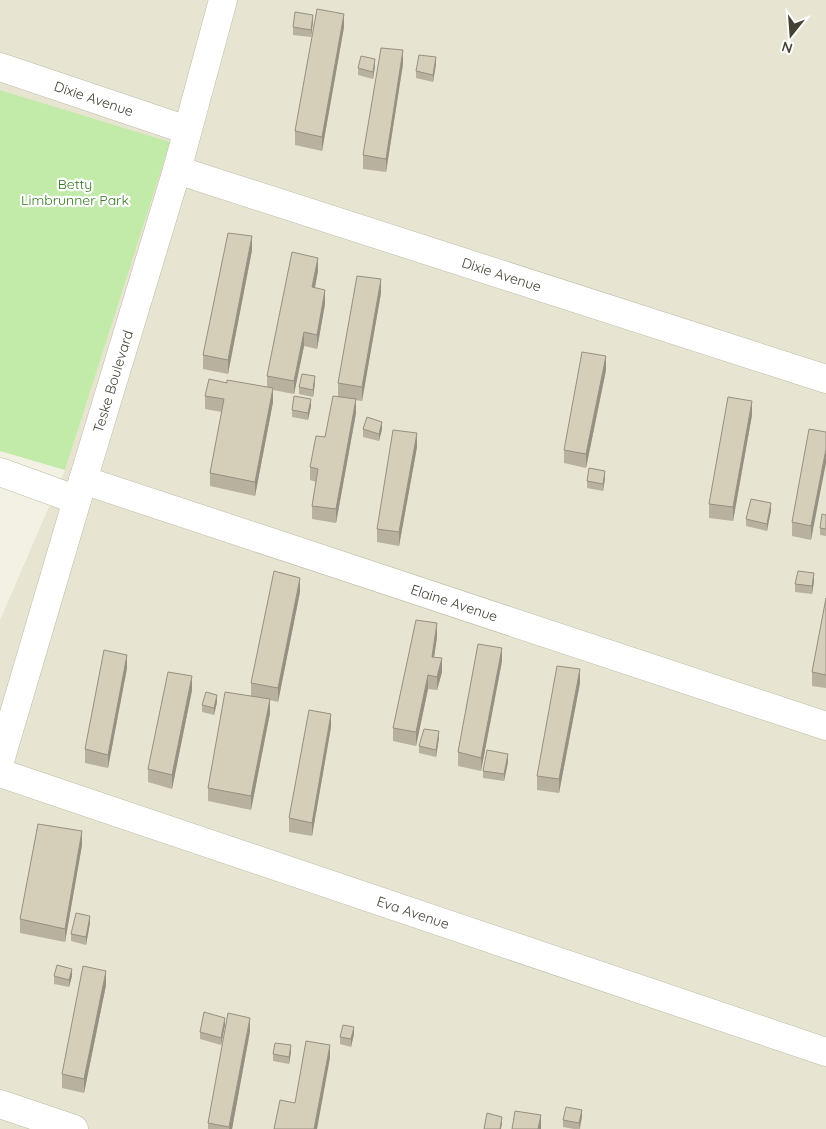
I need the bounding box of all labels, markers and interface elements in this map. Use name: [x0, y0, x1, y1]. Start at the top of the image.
north arrow: [766, 10, 816, 60]
text: N: [780, 37, 795, 58]
street label: Dixie Avenue: [52, 77, 136, 120]
park label: Betty Limbrunner Park: [21, 175, 129, 209]
street label: Dixie Avenue: [460, 253, 544, 296]
street label: Teske Boulevard: [89, 328, 137, 435]
street label: Elaine Avenue: [408, 580, 500, 626]
street label: Eva Avenue: [374, 892, 452, 933]

